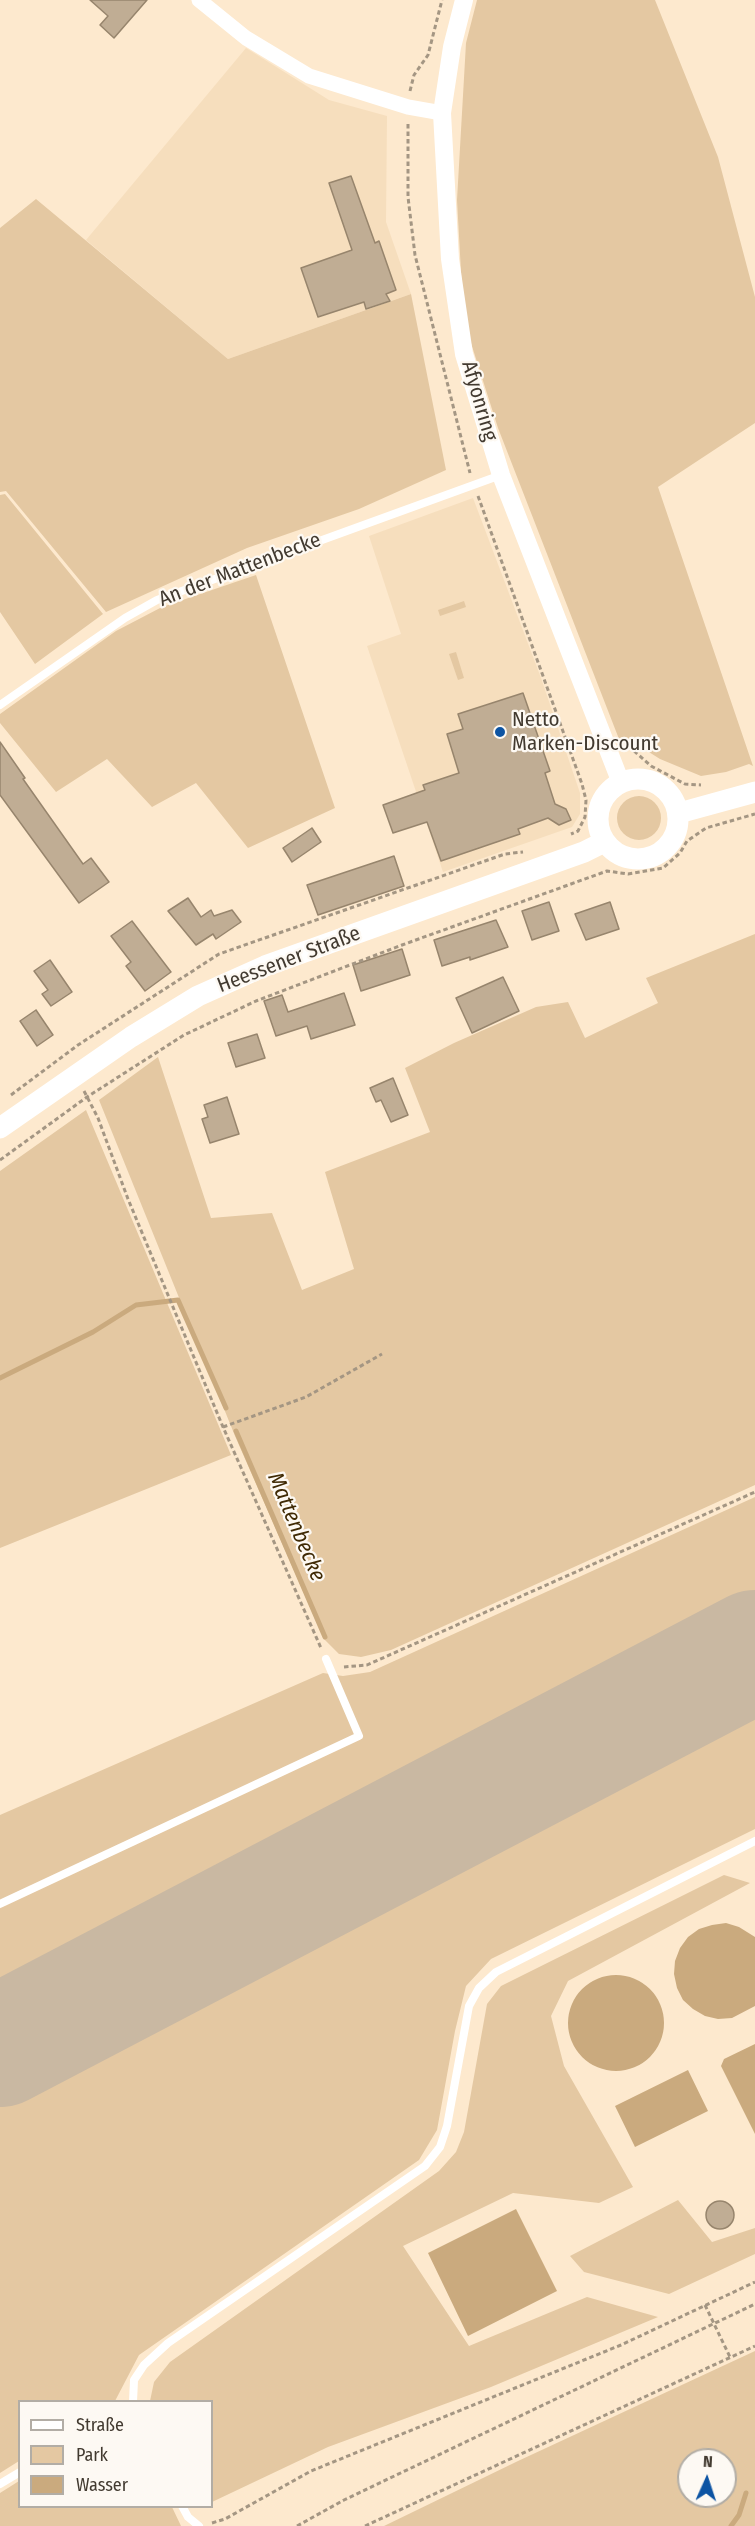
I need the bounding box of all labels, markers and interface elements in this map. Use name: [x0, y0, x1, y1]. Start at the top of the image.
street label: Afyonring: [456, 358, 502, 444]
street label: An der Mattenbecke: [155, 528, 325, 612]
place label: Netto Marken-Discount: [512, 707, 658, 757]
marker: Netto Marken-Discount: [493, 725, 507, 739]
street label: Heessener Straße: [214, 921, 364, 999]
water label: Mattenbecke: [261, 1469, 331, 1585]
legend: [18, 2400, 213, 2508]
text: Straße: [76, 2414, 124, 2436]
text: Park: [76, 2444, 108, 2466]
north arrow: [677, 2448, 737, 2508]
text: N: [703, 2452, 713, 2471]
text: Wasser: [76, 2474, 128, 2496]

